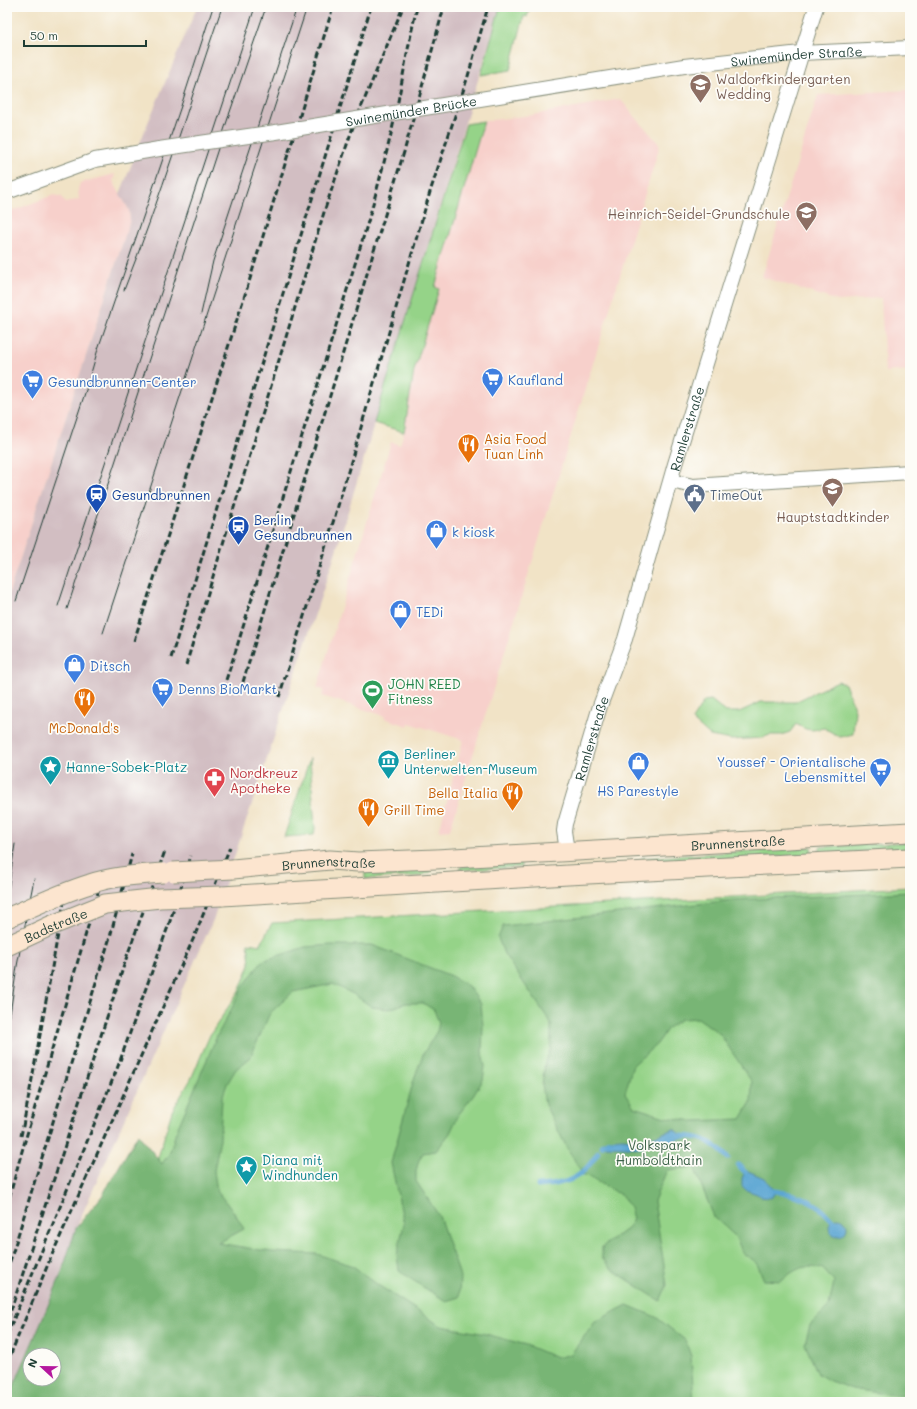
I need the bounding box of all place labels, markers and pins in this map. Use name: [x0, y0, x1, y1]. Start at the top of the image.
place label: Waldorfkindergarten Wedding: [716, 70, 850, 102]
school or university icon: Waldorfkindergarten Wedding: [688, 72, 714, 105]
school or university icon: Heinrich-Seidel-Grundschule: [793, 200, 819, 233]
place label: Heinrich-Seidel-Grundschule: [608, 205, 790, 222]
supermarket icon: Kaufland: [479, 366, 505, 399]
supermarket icon: Gesundbrunnen-Center: [20, 368, 46, 401]
place label: Kaufland: [508, 371, 563, 388]
place label: Gesundbrunnen-Center: [48, 373, 196, 390]
place label: Asia Food Tuan Linh: [484, 430, 546, 462]
restaurant icon: Asia Food Tuan Linh: [455, 432, 481, 465]
school or university icon: Hauptstadtkinder: [820, 475, 846, 508]
station icon: Gesundbrunnen: [83, 481, 109, 514]
public building icon: TimeOut: [682, 481, 708, 514]
place label: Gesundbrunnen: [112, 486, 210, 503]
place label: TimeOut: [710, 486, 763, 503]
place label: Hauptstadtkinder: [776, 508, 890, 525]
place label: Berlin Gesundbrunnen: [254, 511, 352, 543]
station icon: Berlin Gesundbrunnen: [225, 513, 251, 546]
shop icon: k kiosk: [424, 518, 450, 551]
place label: k kiosk: [452, 523, 495, 540]
shop icon: TEDi: [387, 598, 413, 631]
place label: TEDi: [416, 603, 444, 620]
shop icon: Ditsch: [62, 652, 88, 685]
place label: Ditsch: [90, 657, 130, 674]
supermarket icon: Denns BioMarkt: [149, 675, 175, 708]
place label: JOHN REED Fitness: [388, 675, 461, 707]
sports icon: JOHN REED Fitness: [360, 677, 386, 710]
place label: Denns BioMarkt: [178, 680, 278, 697]
restaurant icon: McDonald's: [71, 686, 97, 719]
place label: McDonald's: [49, 719, 119, 736]
place label: Berliner Unterwelten-Museum: [404, 745, 537, 777]
museum icon: Berliner Unterwelten-Museum: [375, 747, 401, 780]
shop icon: HS Parestyle: [625, 749, 651, 782]
place icon: Hanne-Sobek-Platz: [38, 753, 64, 786]
place label: Youssef - Orientalische Lebensmittel: [717, 753, 866, 785]
supermarket icon: Youssef - Orientalische Lebensmittel: [868, 755, 894, 788]
place label: Hanne-Sobek-Platz: [66, 758, 187, 775]
place label: Nordkreuz Apotheke: [230, 764, 298, 796]
pharmacy icon: Nordkreuz Apotheke: [202, 766, 228, 799]
restaurant icon: Bella Italia: [500, 779, 526, 812]
place label: HS Parestyle: [597, 782, 679, 799]
place label: Bella Italia: [428, 784, 498, 801]
restaurant icon: Grill Time: [356, 796, 382, 829]
place label: Grill Time: [384, 801, 444, 818]
place label: Diana mit Windhunden: [262, 1151, 338, 1183]
place icon: Diana mit Windhunden: [234, 1153, 260, 1186]

